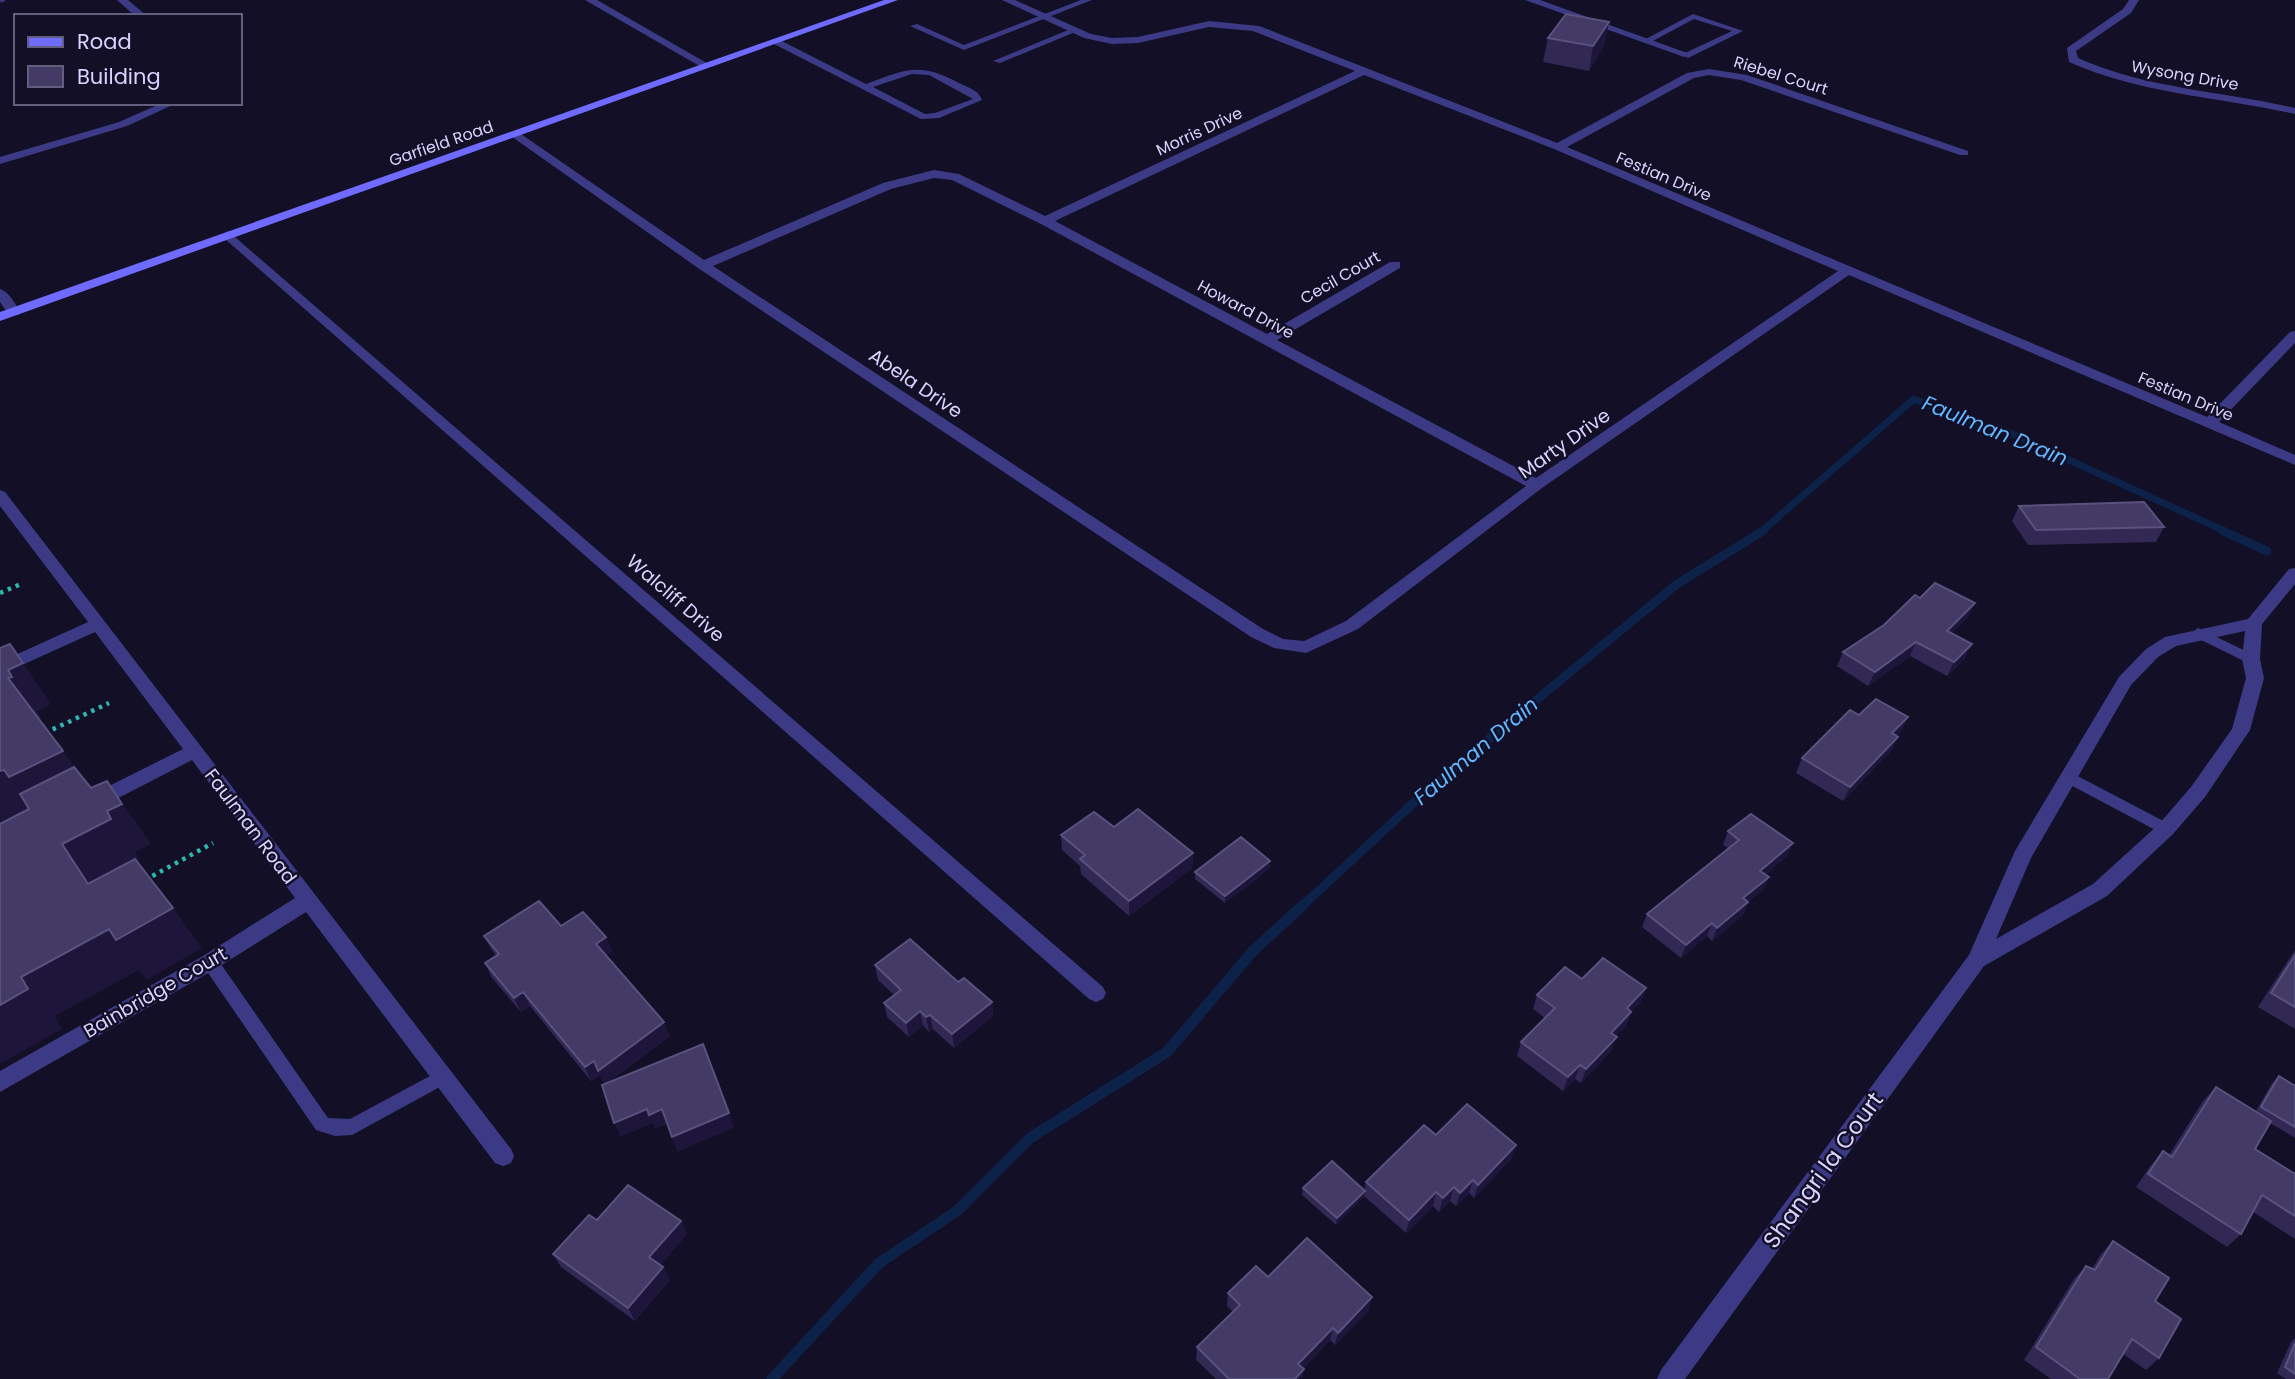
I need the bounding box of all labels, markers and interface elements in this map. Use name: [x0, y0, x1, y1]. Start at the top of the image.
legend: [14, 14, 242, 105]
text: Road: [77, 27, 132, 56]
street label: Riebel Court: [1731, 50, 1831, 101]
street label: Wysong Drive: [2129, 55, 2240, 96]
text: Building: [77, 62, 161, 91]
street label: Morris Drive: [1152, 101, 1246, 161]
street label: Garfield Road: [386, 115, 496, 172]
street label: Festian Drive: [1613, 146, 1715, 207]
street label: Cecil Court: [1296, 245, 1385, 310]
street label: Howard Drive: [1193, 274, 1298, 345]
street label: Abela Drive: [864, 342, 968, 425]
street label: Festian Drive: [2135, 366, 2237, 427]
water label: Faulman Drain: [1918, 388, 2072, 473]
street label: Marty Drive: [1513, 402, 1616, 485]
street label: Walcliff Drive: [621, 548, 731, 649]
water label: Faulman Drain: [1407, 690, 1544, 811]
street label: Faulman Road: [198, 763, 303, 890]
street label: Bainbridge Court: [79, 940, 232, 1044]
street label: Shangri la Court: [1755, 1085, 1891, 1255]

